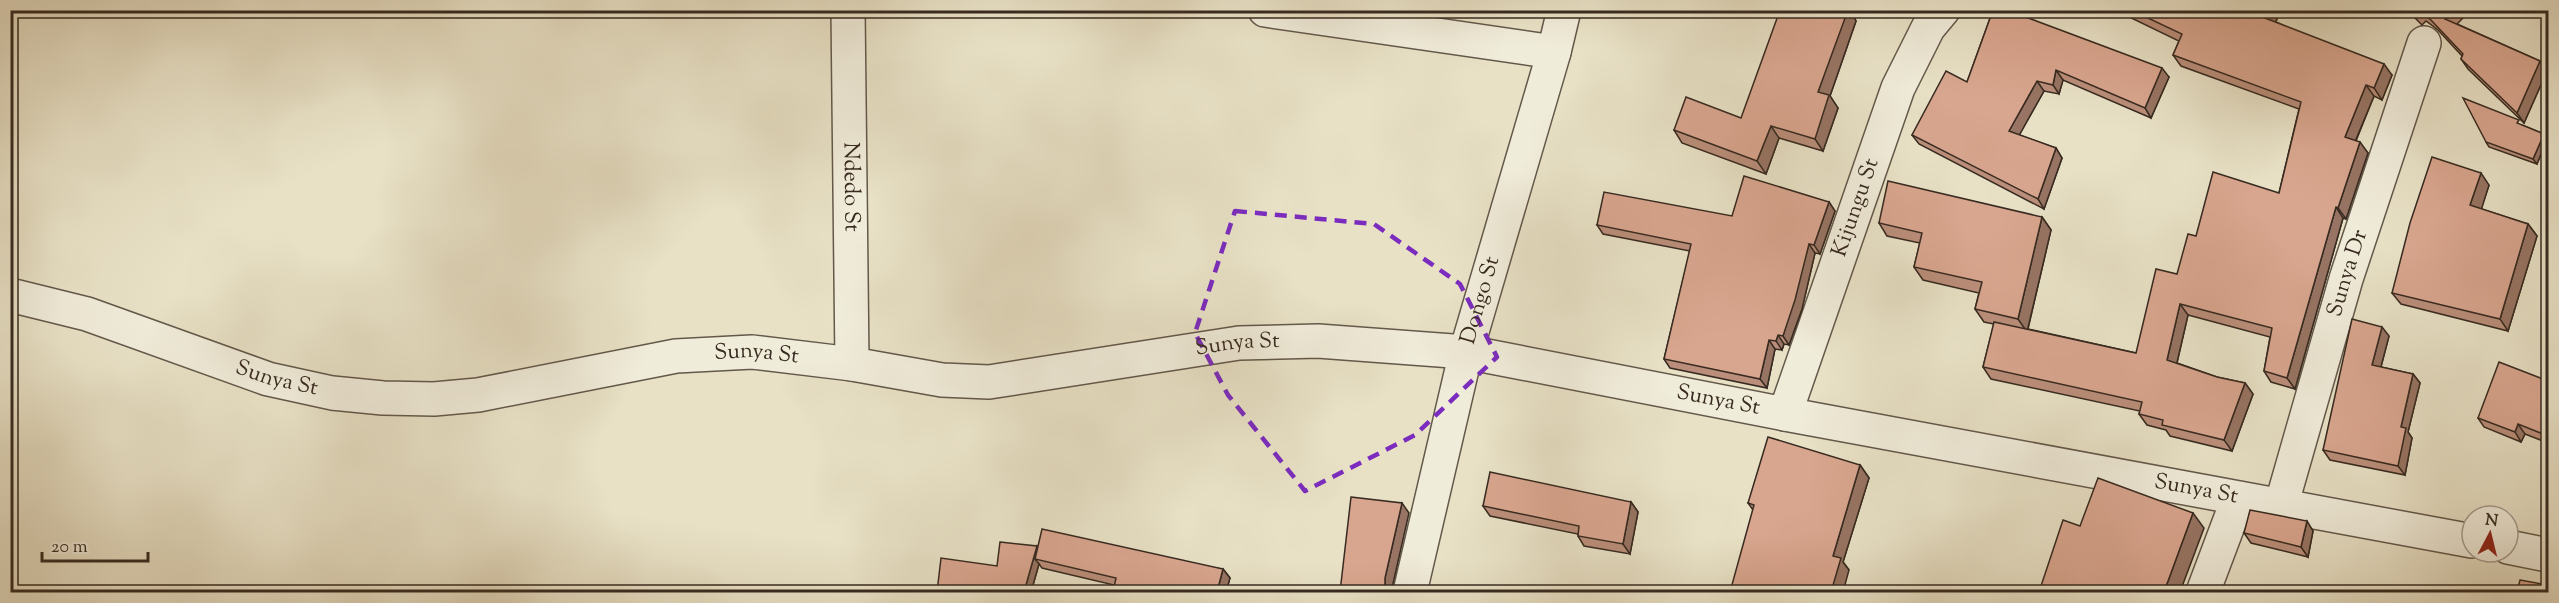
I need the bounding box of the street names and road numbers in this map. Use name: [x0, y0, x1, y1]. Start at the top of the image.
street label: Ndedo St: [833, 142, 867, 232]
street label: Kijungu St: [1824, 154, 1888, 262]
street label: Sunya Dr: [2320, 226, 2377, 321]
street label: Dongo St: [1453, 252, 1509, 348]
street label: Sunya St: [1193, 326, 1281, 366]
street label: Sunya St: [713, 336, 801, 374]
street label: Sunya St: [231, 352, 321, 406]
street label: Sunya St: [1674, 377, 1763, 425]
street label: Sunya St: [2151, 467, 2241, 513]

